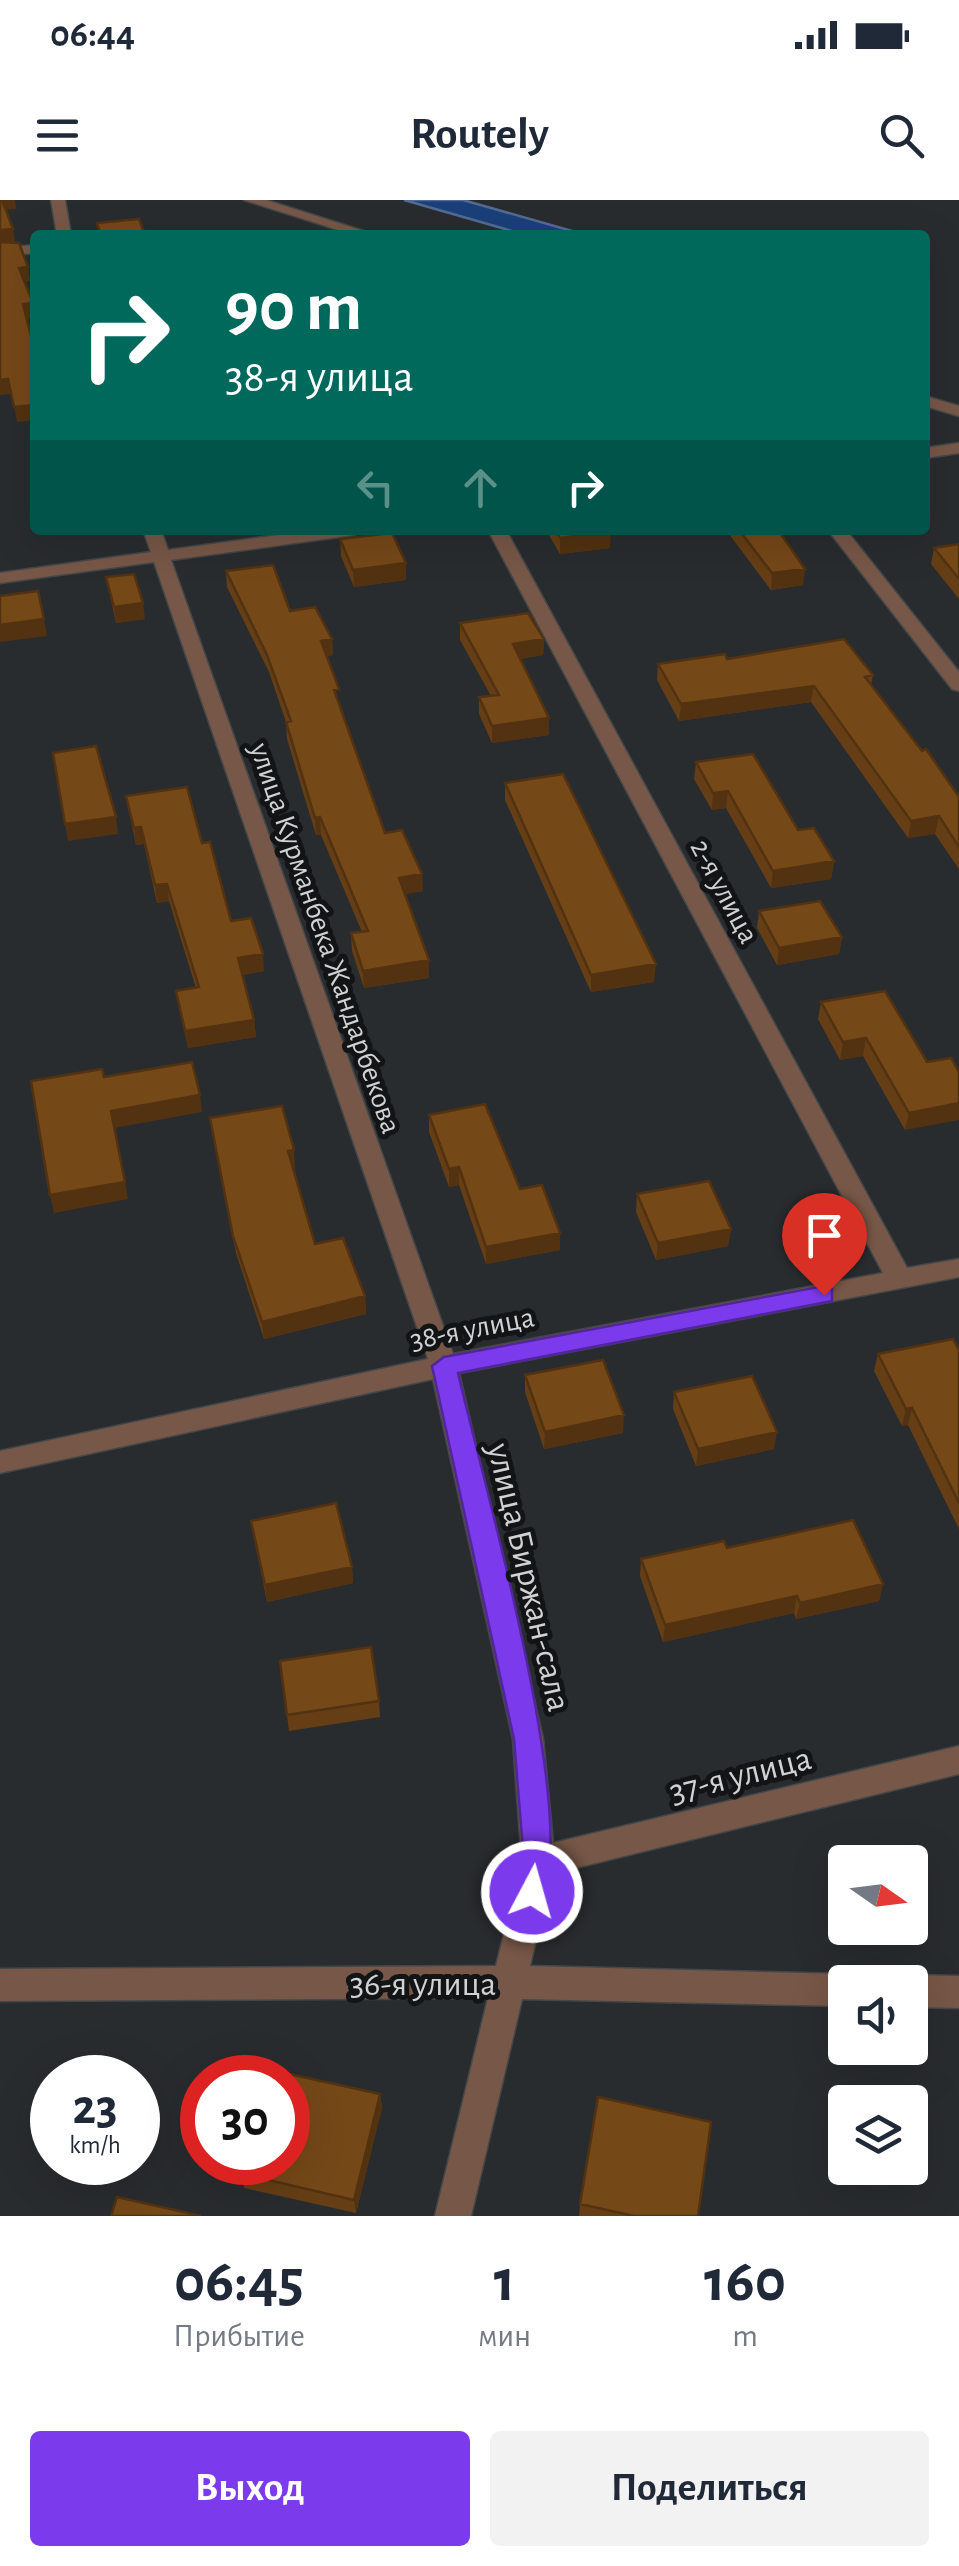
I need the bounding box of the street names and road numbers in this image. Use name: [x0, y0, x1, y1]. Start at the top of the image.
street label: улица Курманбека Жандарбекова: [244, 738, 406, 1137]
street label: 2-я улица: [684, 835, 764, 948]
street label: 38-я улица: [408, 1302, 537, 1356]
street label: улица Биржан-сала: [480, 1439, 576, 1715]
street label: 37-я улица: [666, 1741, 815, 1810]
street label: 36-я улица: [350, 1967, 496, 2002]

